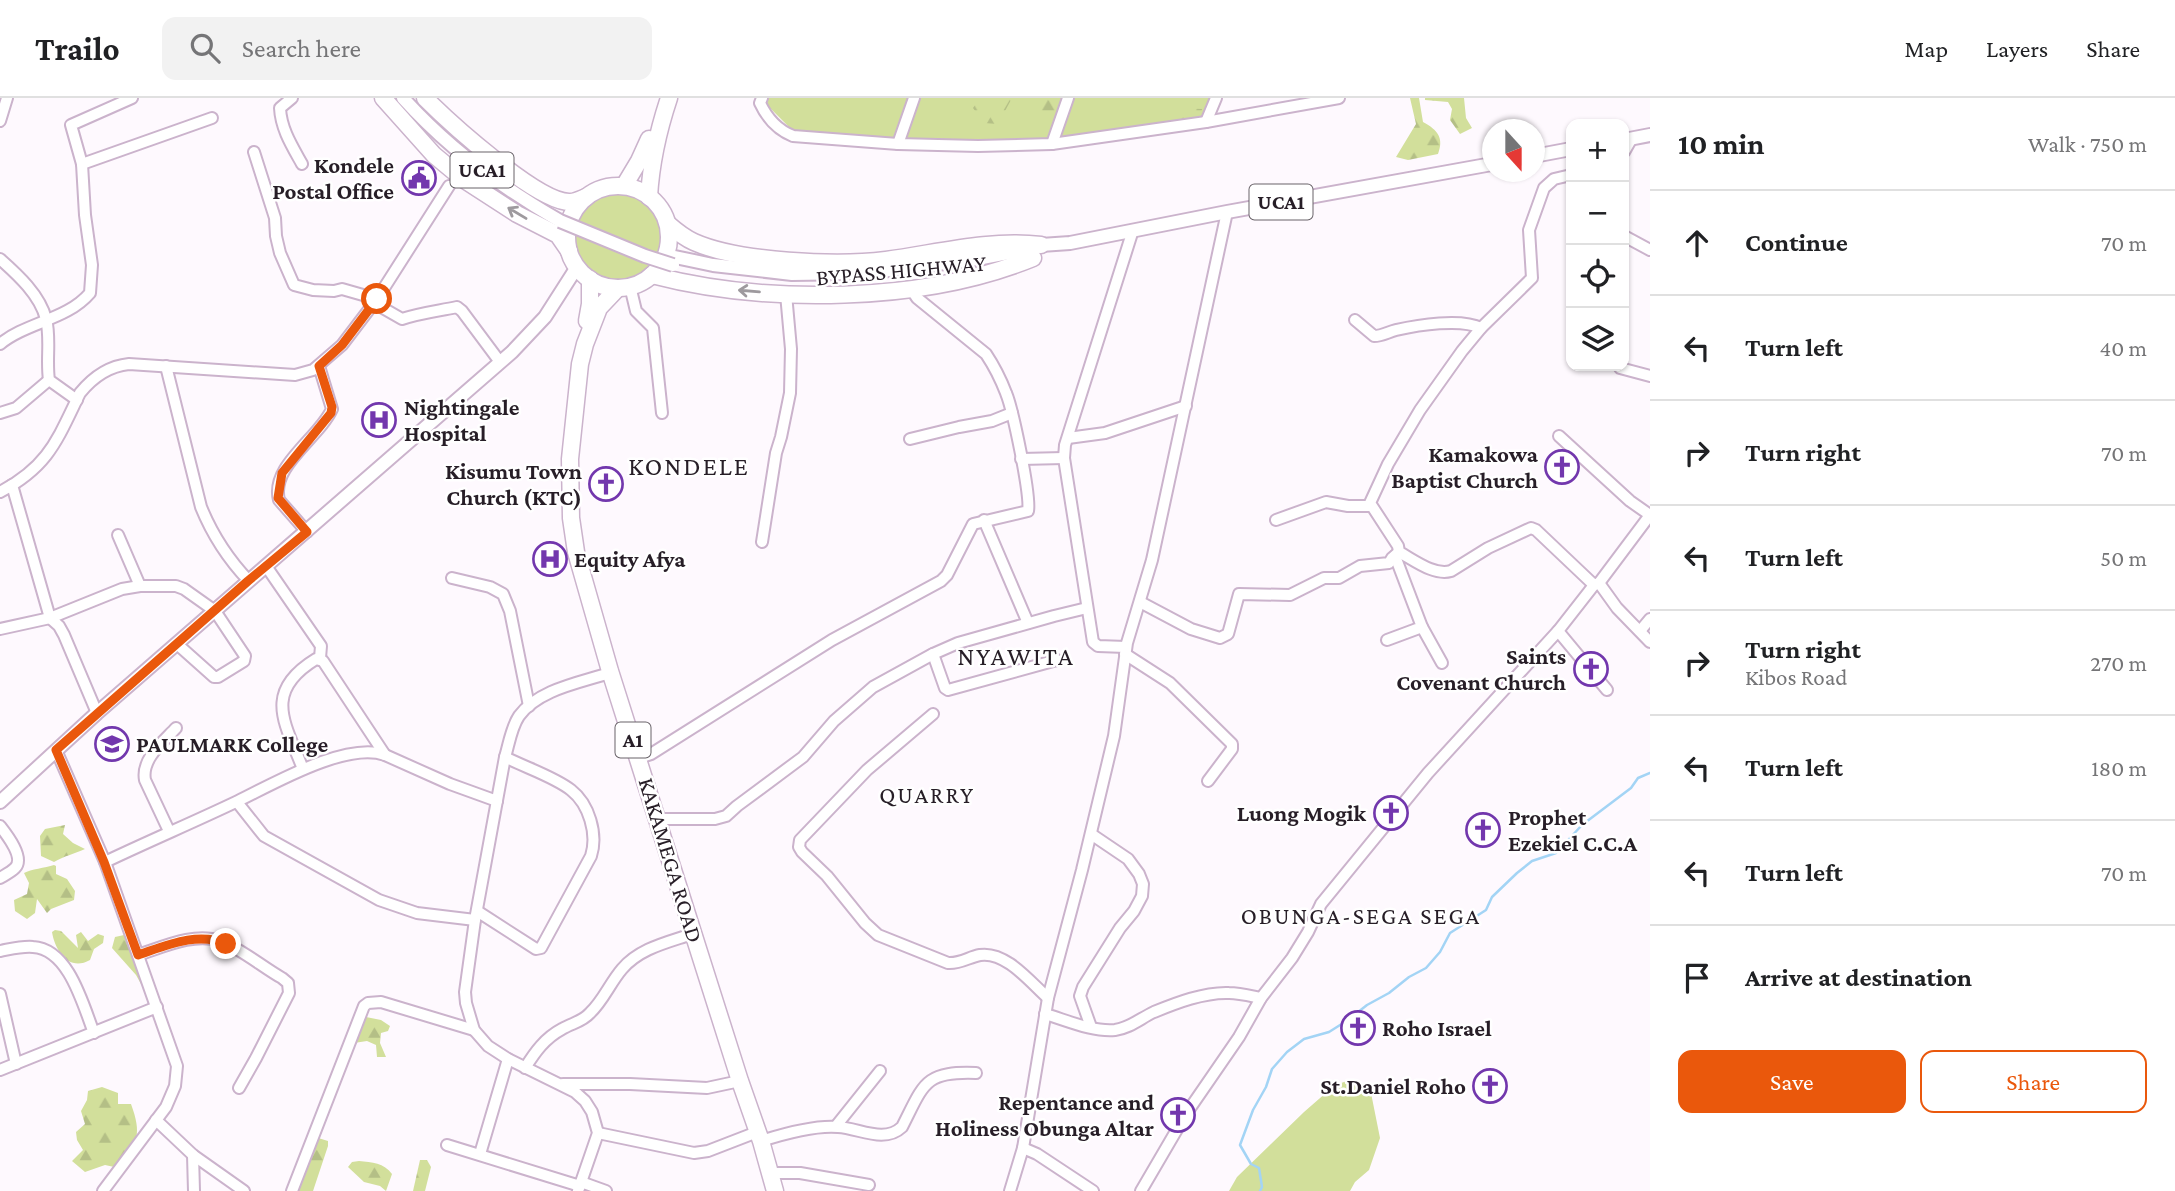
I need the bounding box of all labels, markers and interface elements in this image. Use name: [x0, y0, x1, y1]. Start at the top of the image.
search box: [162, 17, 652, 80]
icon: search: [186, 29, 224, 67]
text: Trailo: [35, 30, 120, 67]
text: Search here: [242, 34, 361, 63]
text: Map: [1904, 35, 1948, 62]
text: Layers: [1986, 35, 2048, 62]
text: Share: [2086, 35, 2140, 62]
north arrow: [1482, 119, 1545, 182]
map controls: [1566, 119, 1629, 371]
button: +: [1566, 119, 1629, 182]
text: 10 min: [1678, 127, 1765, 160]
text: Walk · 750 m: [2028, 131, 2147, 157]
place label: Kondele Postal Office: [272, 152, 394, 204]
road number: UCA1: [450, 153, 514, 188]
public building icon: Kondele Postal Office: [400, 159, 438, 197]
button: −: [1566, 182, 1629, 245]
road number: UCA1: [1250, 184, 1312, 220]
one-way arrow: [508, 206, 528, 220]
icon: ahead: [1678, 224, 1716, 262]
text: Continue: [1745, 228, 1848, 257]
text: 70 m: [2101, 230, 2147, 256]
button: locate: [1566, 245, 1629, 308]
street label: BYPASS HIGHWAY: [815, 250, 988, 290]
route start: [361, 283, 392, 314]
one-way arrow: [739, 284, 761, 297]
button: layers: [1566, 308, 1629, 371]
icon: left: [1678, 329, 1716, 367]
text: Turn left: [1745, 333, 1843, 362]
text: 40 m: [2099, 335, 2147, 361]
place label: Nightingale Hospital: [404, 394, 520, 446]
hospital icon: Nightingale Hospital: [360, 401, 398, 439]
icon: right: [1678, 434, 1716, 472]
text: Turn right: [1745, 438, 1861, 467]
text: 70 m: [2101, 440, 2147, 466]
place label: Kamakowa Baptist Church: [1391, 441, 1539, 493]
church icon: Kamakowa Baptist Church: [1543, 448, 1581, 486]
district label: KONDELE: [628, 452, 750, 481]
place label: Kisumu Town Church (KTC): [445, 458, 582, 511]
church icon: Kisumu Town Church (KTC): [587, 465, 625, 503]
icon: left: [1678, 539, 1716, 577]
hospital icon: Equity Afya: [531, 540, 569, 578]
text: Turn left: [1745, 543, 1843, 572]
text: 50 m: [2100, 545, 2147, 571]
place label: Equity Afya: [574, 546, 686, 572]
text: Turn right: [1745, 635, 1861, 664]
district label: NYAWITA: [957, 642, 1075, 671]
place label: Saints Covenant Church: [1396, 643, 1566, 695]
icon: right: [1678, 644, 1716, 682]
church icon: Saints Covenant Church: [1572, 650, 1610, 688]
text: 270 m: [2090, 650, 2147, 676]
text: Kibos Road: [1745, 664, 1847, 690]
road number: A1: [616, 722, 650, 758]
school or university icon: PAULMARK College: [93, 725, 131, 763]
place label: PAULMARK College: [136, 731, 328, 757]
icon: left: [1678, 749, 1716, 787]
text: Turn left: [1745, 753, 1843, 782]
text: 180 m: [2091, 755, 2147, 781]
street label: KAKAMEGA ROAD: [634, 774, 708, 946]
district label: QUARRY: [879, 781, 975, 808]
church icon: Luong Mogik: [1372, 794, 1410, 832]
place label: Luong Mogik: [1237, 800, 1367, 826]
place label: Prophet Ezekiel C.C.A: [1508, 804, 1638, 856]
church icon: Prophet Ezekiel C.C.A: [1464, 811, 1502, 849]
icon: left: [1678, 854, 1716, 892]
text: Turn left: [1745, 858, 1843, 887]
text: 70 m: [2101, 860, 2147, 886]
district label: OBUNGA-SEGA SEGA: [1241, 902, 1481, 929]
route end: [210, 928, 241, 959]
icon: arrive: [1678, 959, 1716, 997]
text: Arrive at destination: [1745, 963, 1972, 992]
church icon: Roho Israel: [1339, 1009, 1377, 1047]
place label: Roho Israel: [1382, 1015, 1492, 1041]
button: Save: [1678, 1050, 1906, 1113]
button: Share: [1920, 1050, 2147, 1113]
church icon: St.Daniel Roho: [1471, 1067, 1509, 1105]
place label: St.Daniel Roho: [1320, 1073, 1466, 1099]
place label: Repentance and Holiness Obunga Altar: [935, 1089, 1154, 1141]
church icon: Repentance and Holiness Obunga Altar: [1159, 1096, 1197, 1134]

